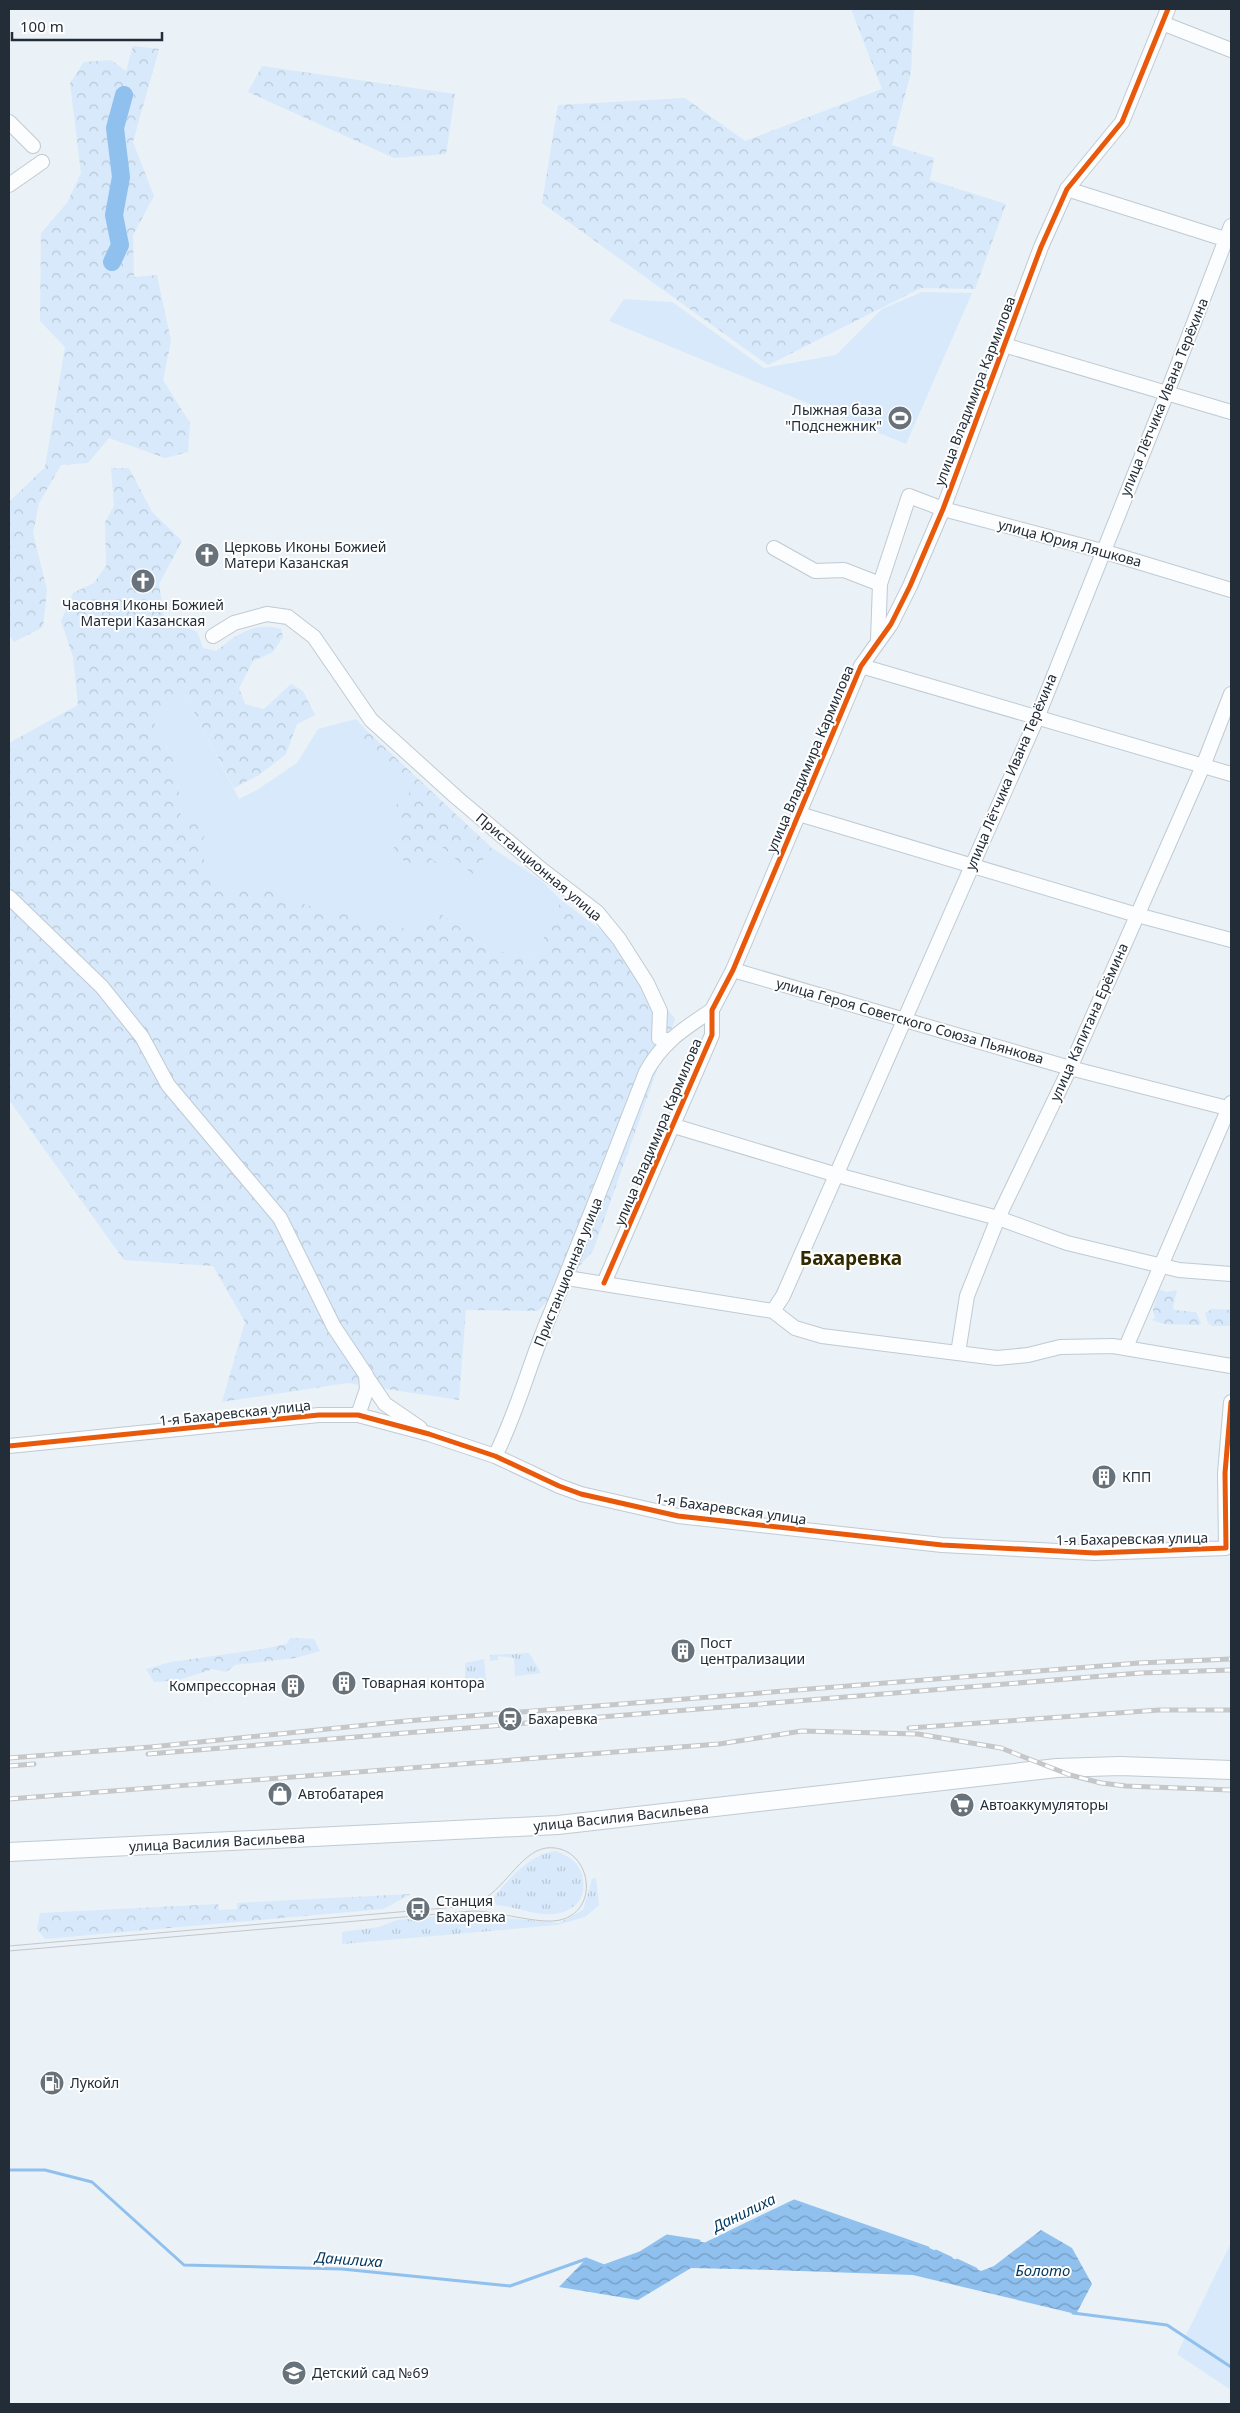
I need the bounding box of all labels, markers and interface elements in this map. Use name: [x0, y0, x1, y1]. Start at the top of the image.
scale bar: [12, 10, 162, 42]
text: 100 m: [20, 16, 64, 36]
street label: улица Владимира Кармилова: [930, 293, 1020, 488]
street label: улица Лётчика Ивана Терёхина: [1115, 295, 1212, 499]
place label: Лыжная база "Подснежник": [785, 400, 882, 435]
sports icon: Лыжная база "Подснежник": [887, 405, 913, 431]
street label: улица Юрия Ляшкова: [996, 514, 1144, 571]
place label: Церковь Иконы Божией Матери Казанская: [224, 537, 387, 572]
church icon: Церковь Иконы Божией Матери Казанская: [194, 542, 220, 568]
church icon: Часовня Иконы Божией Матери Казанская: [130, 568, 156, 594]
place label: Часовня Иконы Божией Матери Казанская: [62, 595, 224, 630]
street label: улица Владимира Кармилова: [761, 662, 858, 855]
street label: улица Лётчика Ивана Терёхина: [960, 670, 1061, 873]
street label: Пристанционная улица: [472, 808, 606, 925]
street label: улица Капитана Ерёмина: [1045, 940, 1132, 1104]
street label: улица Героя Советского Союза Пьянкова: [774, 973, 1046, 1068]
street label: улица Владимира Кармилова: [609, 1035, 706, 1228]
street label: Пристанционная улица: [529, 1194, 606, 1349]
district label: Бахаревка: [800, 1245, 902, 1271]
street label: 1-я Бахаревская улица: [158, 1395, 312, 1430]
building icon: КПП: [1091, 1464, 1117, 1490]
place label: КПП: [1122, 1467, 1151, 1486]
street label: 1-я Бахаревская улица: [654, 1488, 808, 1529]
street label: 1-я Бахаревская улица: [1056, 1528, 1208, 1549]
place label: Пост централизации: [700, 1633, 805, 1668]
building icon: Пост централизации: [670, 1638, 696, 1664]
building icon: Товарная контора: [331, 1670, 357, 1696]
building icon: Компрессорная: [280, 1673, 306, 1699]
place label: Товарная контора: [362, 1673, 485, 1692]
place label: Компрессорная: [169, 1676, 276, 1695]
station icon: Бахаревка: [497, 1706, 523, 1732]
place label: Бахаревка: [528, 1709, 598, 1728]
shop icon: Автобатарея: [267, 1781, 293, 1807]
place label: Автобатарея: [298, 1784, 384, 1803]
supermarket icon: Автоаккумуляторы: [949, 1792, 975, 1818]
place label: Автоаккумуляторы: [980, 1795, 1108, 1814]
street label: улица Василия Васильева: [532, 1798, 710, 1835]
street label: улица Василия Васильева: [129, 1827, 305, 1856]
place label: Станция Бахаревка: [436, 1891, 506, 1926]
bus stop icon: Станция Бахаревка: [405, 1896, 431, 1922]
fuel station icon: Лукойл: [39, 2070, 65, 2096]
place label: Лукойл: [70, 2073, 119, 2092]
water label: Данилиха: [707, 2188, 779, 2237]
water label: Данилиха: [312, 2247, 384, 2271]
water label: Болото: [1016, 2260, 1070, 2280]
school or university icon: Детский сад №69: [281, 2360, 307, 2386]
place label: Детский сад №69: [312, 2363, 429, 2382]

